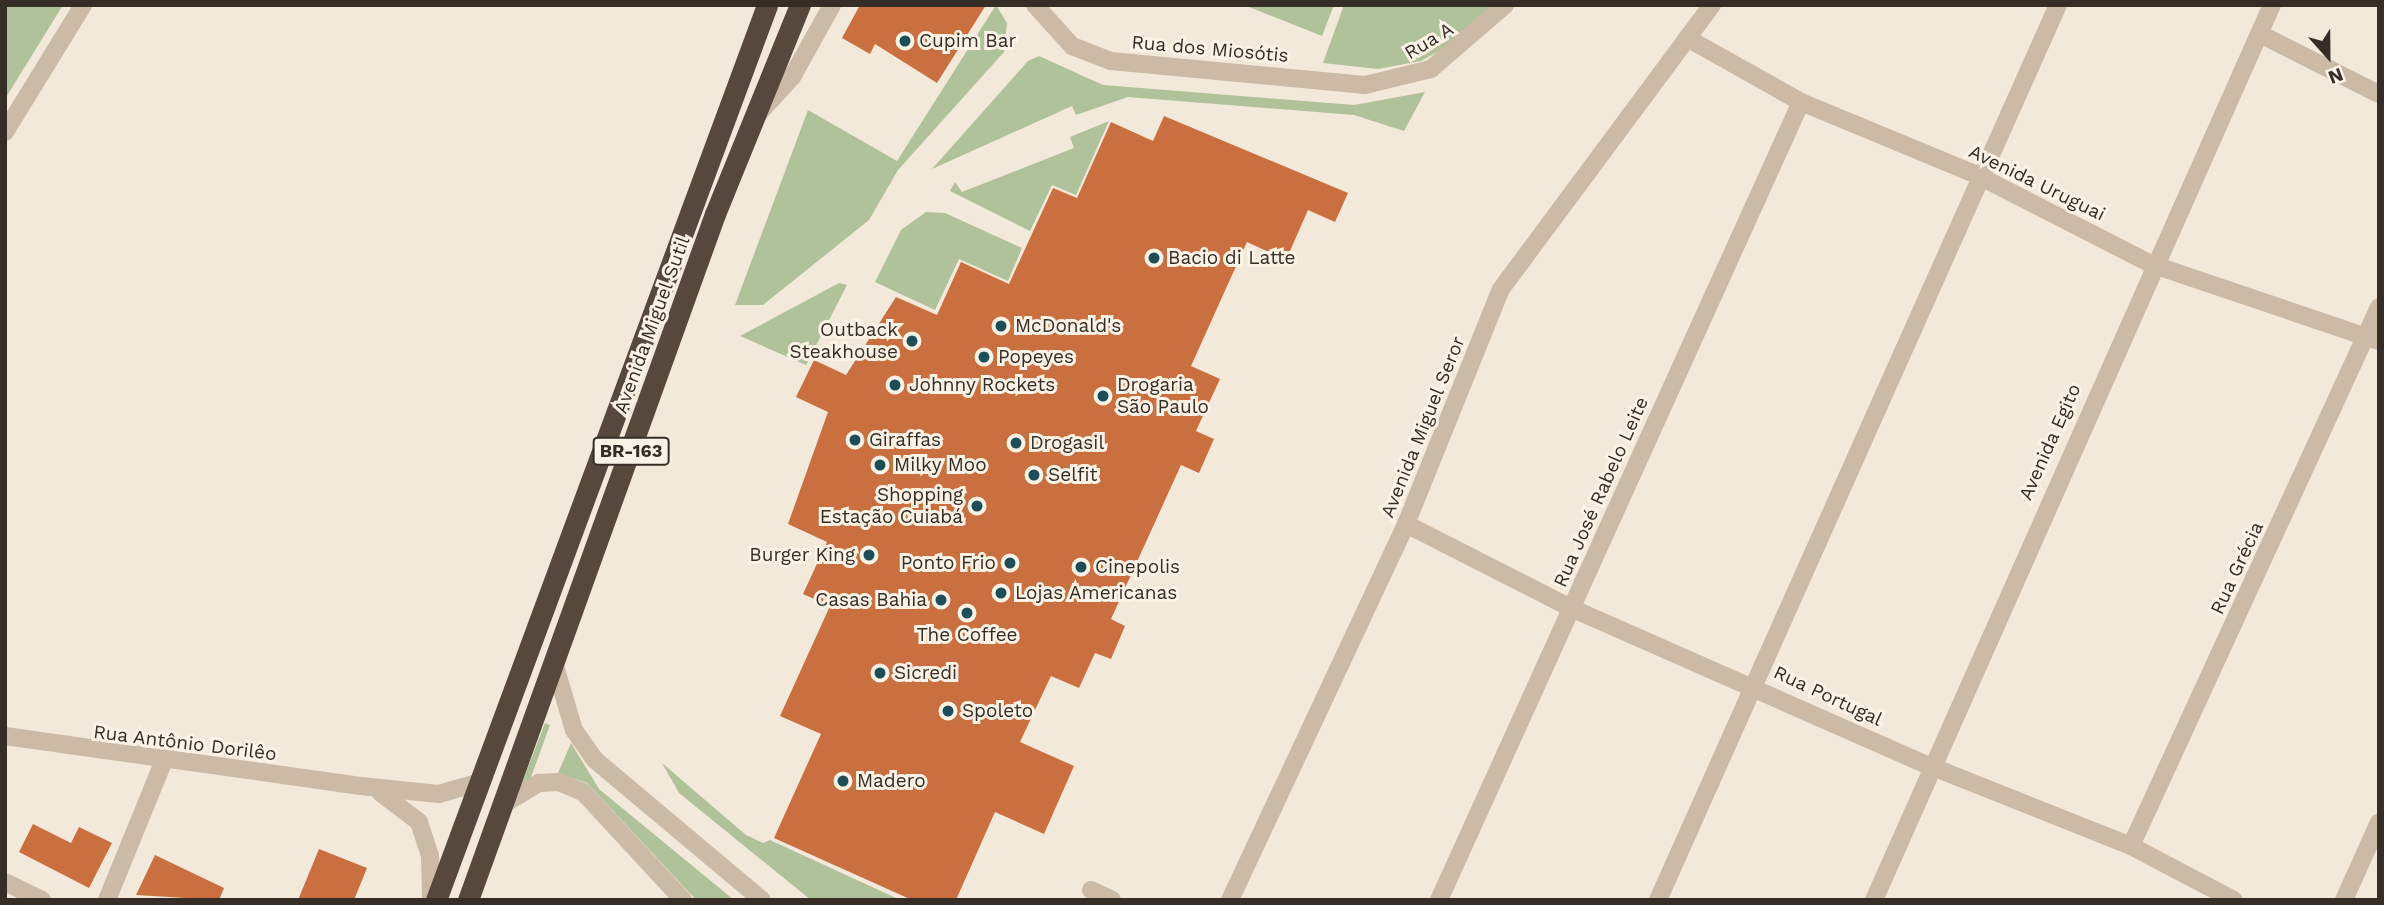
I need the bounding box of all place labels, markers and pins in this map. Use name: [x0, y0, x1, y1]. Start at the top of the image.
place label: Cupim Bar: [919, 30, 1016, 52]
marker: Cupim Bar: [897, 33, 913, 49]
place label: Bacio di Latte: [1168, 247, 1296, 269]
marker: Bacio di Latte: [1146, 250, 1162, 266]
place label: McDonald's: [1015, 315, 1121, 337]
marker: McDonald's: [993, 318, 1009, 334]
place label: Outback Steakhouse: [790, 319, 898, 363]
marker: Outback Steakhouse: [904, 333, 920, 349]
place label: Popeyes: [998, 346, 1074, 368]
marker: Popeyes: [976, 349, 992, 365]
place label: Johnny Rockets: [909, 374, 1056, 396]
place label: Drogaria São Paulo: [1117, 374, 1209, 418]
marker: Johnny Rockets: [887, 377, 903, 393]
marker: Drogaria São Paulo: [1095, 388, 1111, 404]
place label: Giraffas: [869, 429, 941, 451]
marker: Giraffas: [847, 432, 863, 448]
place label: Drogasil: [1030, 432, 1104, 454]
marker: Drogasil: [1008, 435, 1024, 451]
place label: Milky Moo: [894, 454, 987, 476]
marker: Milky Moo: [872, 457, 888, 473]
place label: Selfit: [1048, 464, 1097, 486]
marker: Selfit: [1026, 467, 1042, 483]
place label: Shopping Estação Cuiabá: [820, 484, 963, 528]
marker: Shopping Estação Cuiabá: [969, 498, 985, 514]
place label: Burger King: [749, 544, 855, 566]
marker: Burger King: [861, 547, 877, 563]
place label: Ponto Frio: [901, 552, 996, 574]
marker: Ponto Frio: [1002, 555, 1018, 571]
place label: Cinepolis: [1095, 556, 1180, 578]
marker: Cinepolis: [1073, 559, 1089, 575]
place label: Lojas Americanas: [1015, 582, 1178, 604]
marker: Lojas Americanas: [993, 585, 1009, 601]
place label: Casas Bahia: [815, 589, 927, 611]
marker: Casas Bahia: [933, 592, 949, 608]
marker: The Coffee: [959, 605, 975, 621]
place label: The Coffee: [916, 624, 1018, 646]
place label: Sicredi: [894, 662, 957, 684]
marker: Sicredi: [872, 665, 888, 681]
place label: Spoleto: [962, 700, 1033, 722]
marker: Spoleto: [940, 703, 956, 719]
place label: Madero: [857, 770, 926, 792]
marker: Madero: [835, 773, 851, 789]

